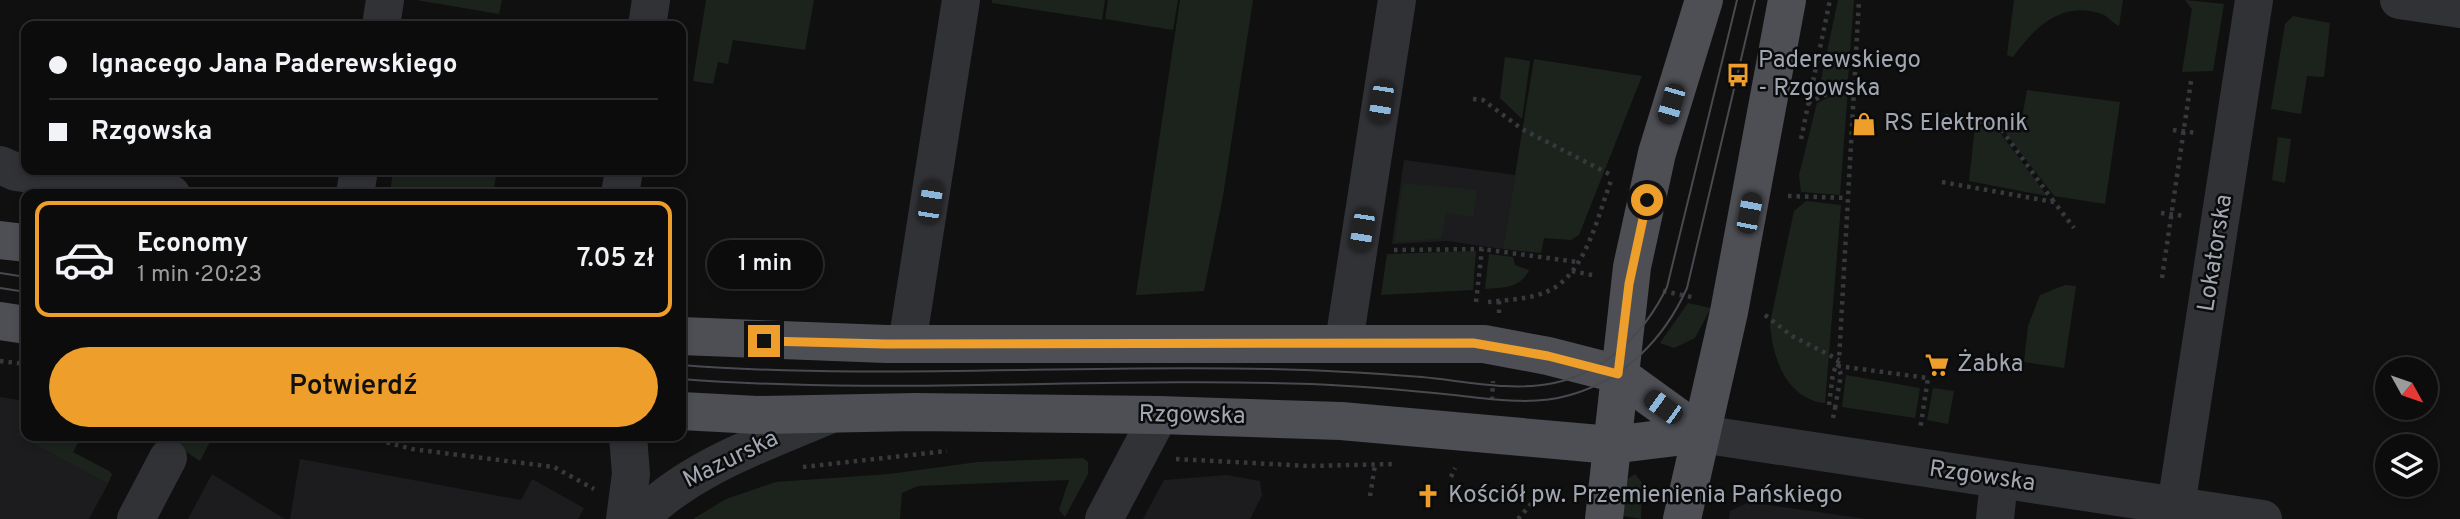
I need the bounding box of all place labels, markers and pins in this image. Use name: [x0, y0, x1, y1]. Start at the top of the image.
place label: Paderewskiego - Rzgowska: [1758, 46, 1921, 104]
bus stop icon: Paderewskiego - Rzgowska: [1724, 61, 1752, 89]
place label: RS Elektronik: [1884, 109, 2028, 139]
shop icon: RS Elektronik: [1850, 110, 1878, 138]
place label: Żabka: [1957, 349, 2023, 380]
supermarket icon: Żabka: [1923, 351, 1951, 379]
place label: Kościół pw. Przemienienia Pańskiego: [1448, 481, 1843, 511]
church icon: Kościół pw. Przemienienia Pańskiego: [1414, 482, 1442, 510]

